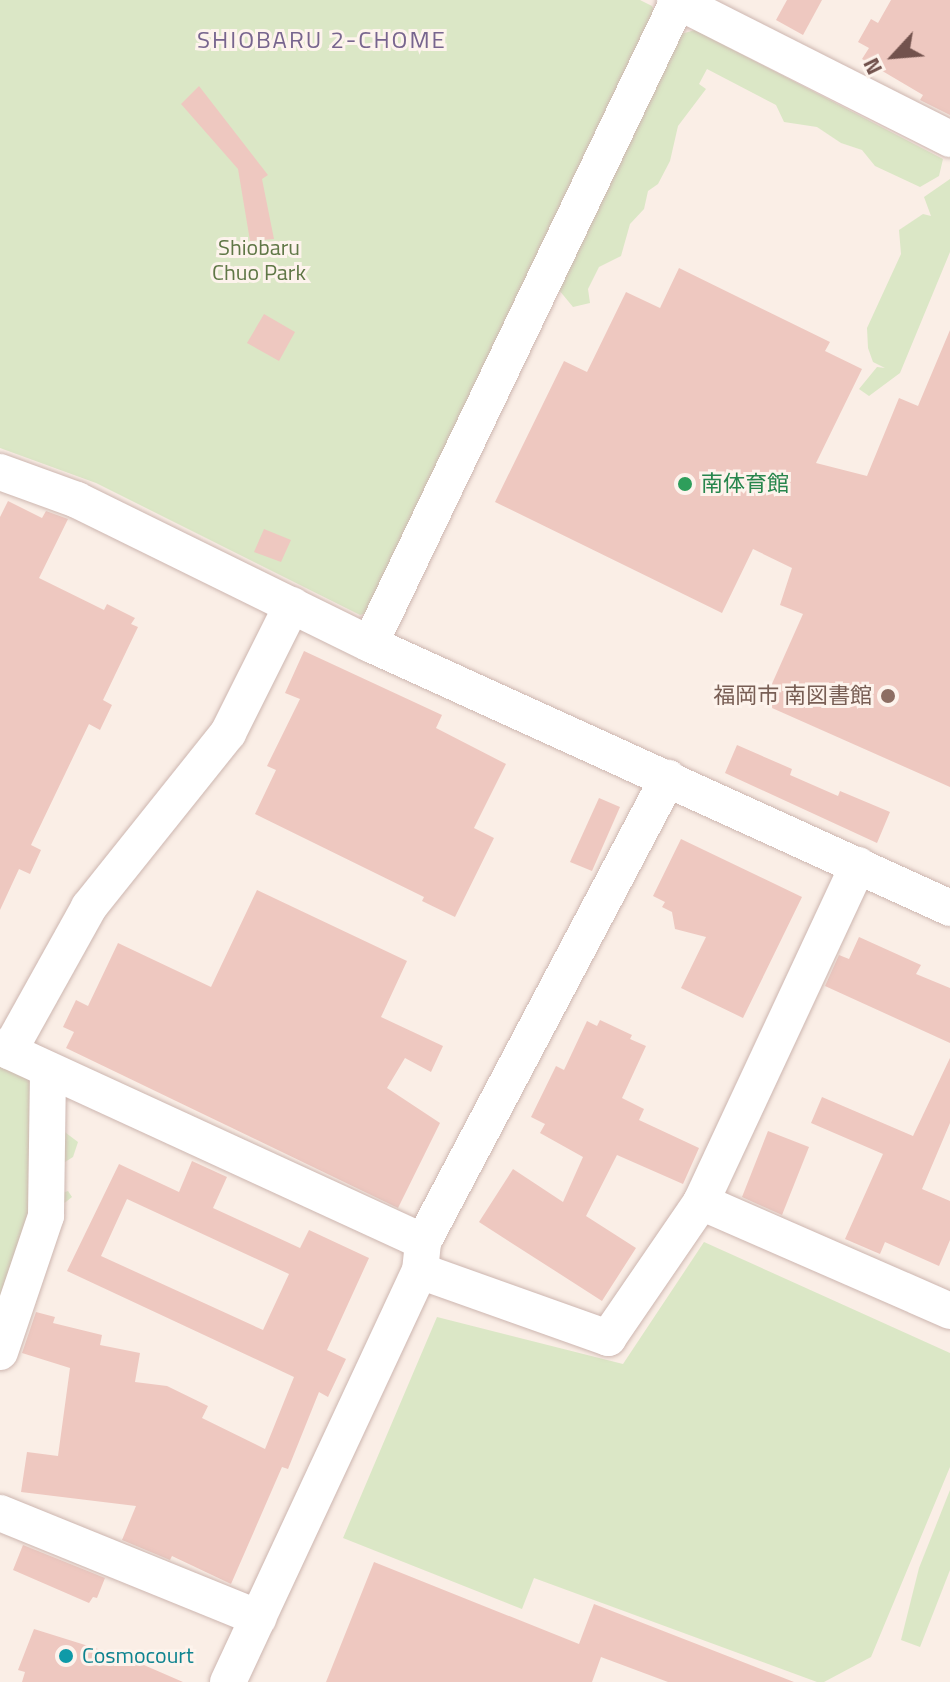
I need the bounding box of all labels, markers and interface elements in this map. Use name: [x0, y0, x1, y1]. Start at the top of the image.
north arrow: [854, 16, 934, 96]
district label: SHIOBARU 2-CHOME: [197, 26, 447, 54]
text: N: [854, 52, 891, 81]
park label: Shiobaru Chuo Park: [212, 234, 306, 286]
place label: 南体育館: [701, 471, 789, 497]
marker: 南体育館: [676, 475, 694, 493]
place label: 福岡市 南図書館: [713, 683, 872, 709]
marker: 福岡市 南図書館: [879, 687, 897, 705]
place label: Cosmocourt: [82, 1643, 194, 1669]
marker: Cosmocourt: [57, 1647, 75, 1665]

